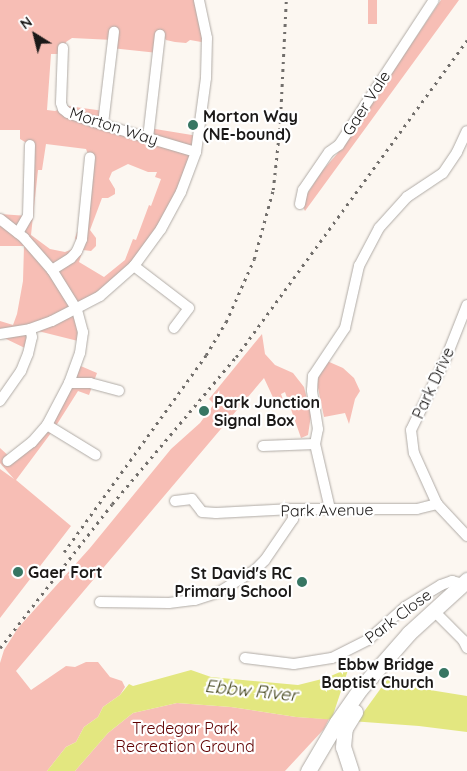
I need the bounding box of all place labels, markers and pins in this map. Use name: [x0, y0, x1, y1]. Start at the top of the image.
place label: Morton Way (NE-bound): [203, 106, 298, 144]
marker: Morton Way (NE-bound): [187, 119, 199, 131]
place label: Park Junction Signal Box: [214, 392, 320, 430]
marker: Park Junction Signal Box: [198, 405, 210, 417]
place label: Gaer Fort: [28, 562, 102, 582]
place label: St David's RC Primary School: [174, 563, 292, 601]
marker: Gaer Fort: [12, 566, 24, 578]
marker: St David's RC Primary School: [296, 576, 308, 588]
place label: Ebbw Bridge Baptist Church: [321, 654, 434, 692]
marker: Ebbw Bridge Baptist Church: [438, 667, 450, 679]

